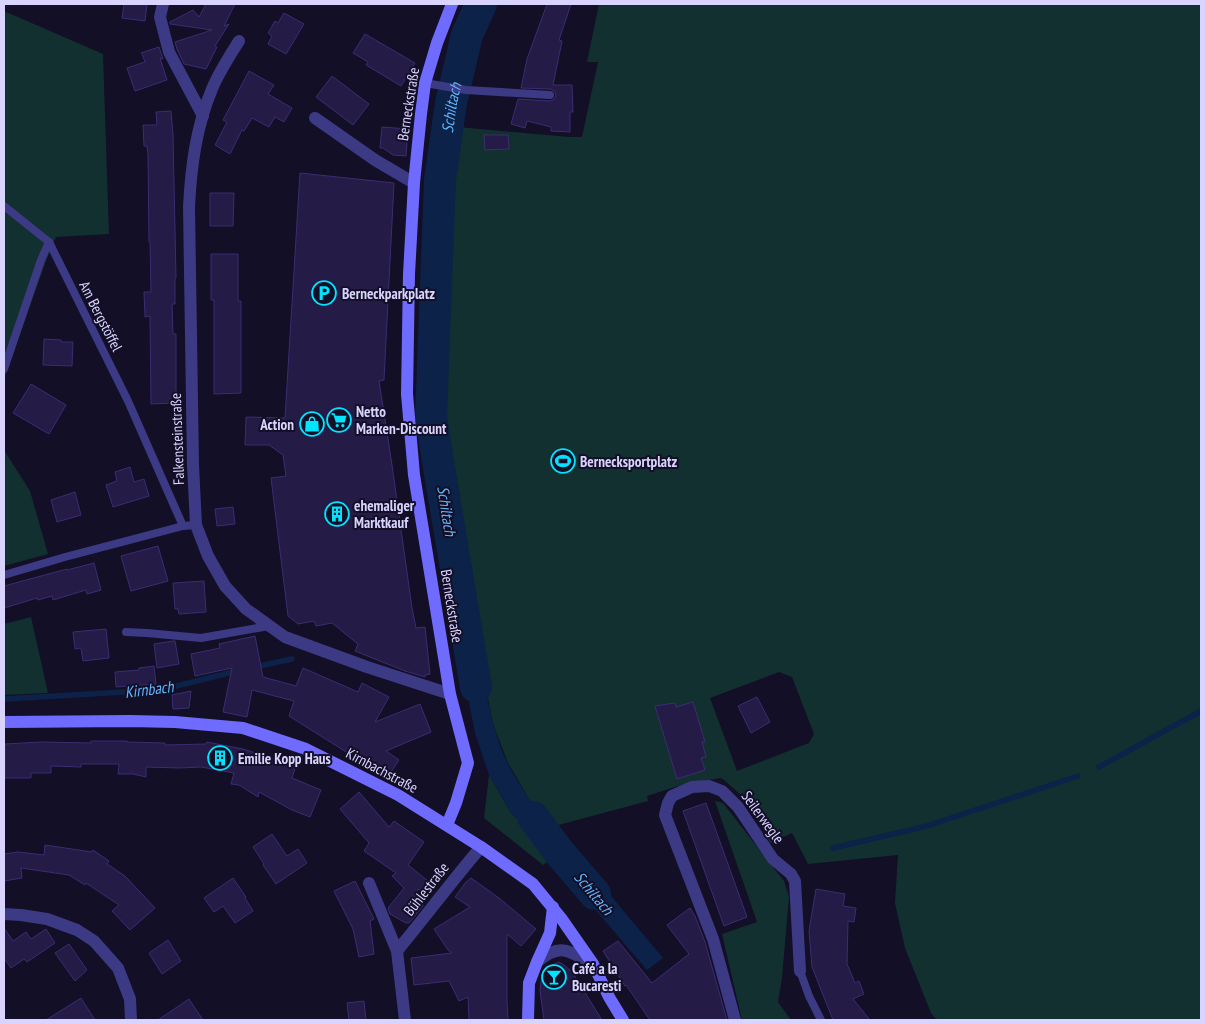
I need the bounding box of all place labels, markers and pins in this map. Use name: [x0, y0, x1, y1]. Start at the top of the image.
parking icon: Berneckparkplatz: [311, 280, 337, 306]
place label: Berneckparkplatz: [342, 284, 435, 303]
place label: Netto Marken-Discount: [356, 402, 447, 438]
supermarket icon: Netto Marken-Discount: [326, 407, 352, 433]
shop icon: Action: [299, 411, 325, 437]
place label: Action: [259, 415, 294, 434]
sports icon: Bernecksportplatz: [550, 448, 576, 474]
place label: Bernecksportplatz: [580, 452, 677, 471]
place label: ehemaliger Marktkauf: [354, 496, 415, 532]
building icon: ehemaliger Marktkauf: [324, 501, 350, 527]
building icon: Emilie Kopp Haus: [207, 745, 233, 771]
place label: Emilie Kopp Haus: [238, 749, 331, 768]
place label: Café a la Bucaresti: [572, 959, 621, 995]
bar icon: Café a la Bucaresti: [541, 964, 567, 990]

